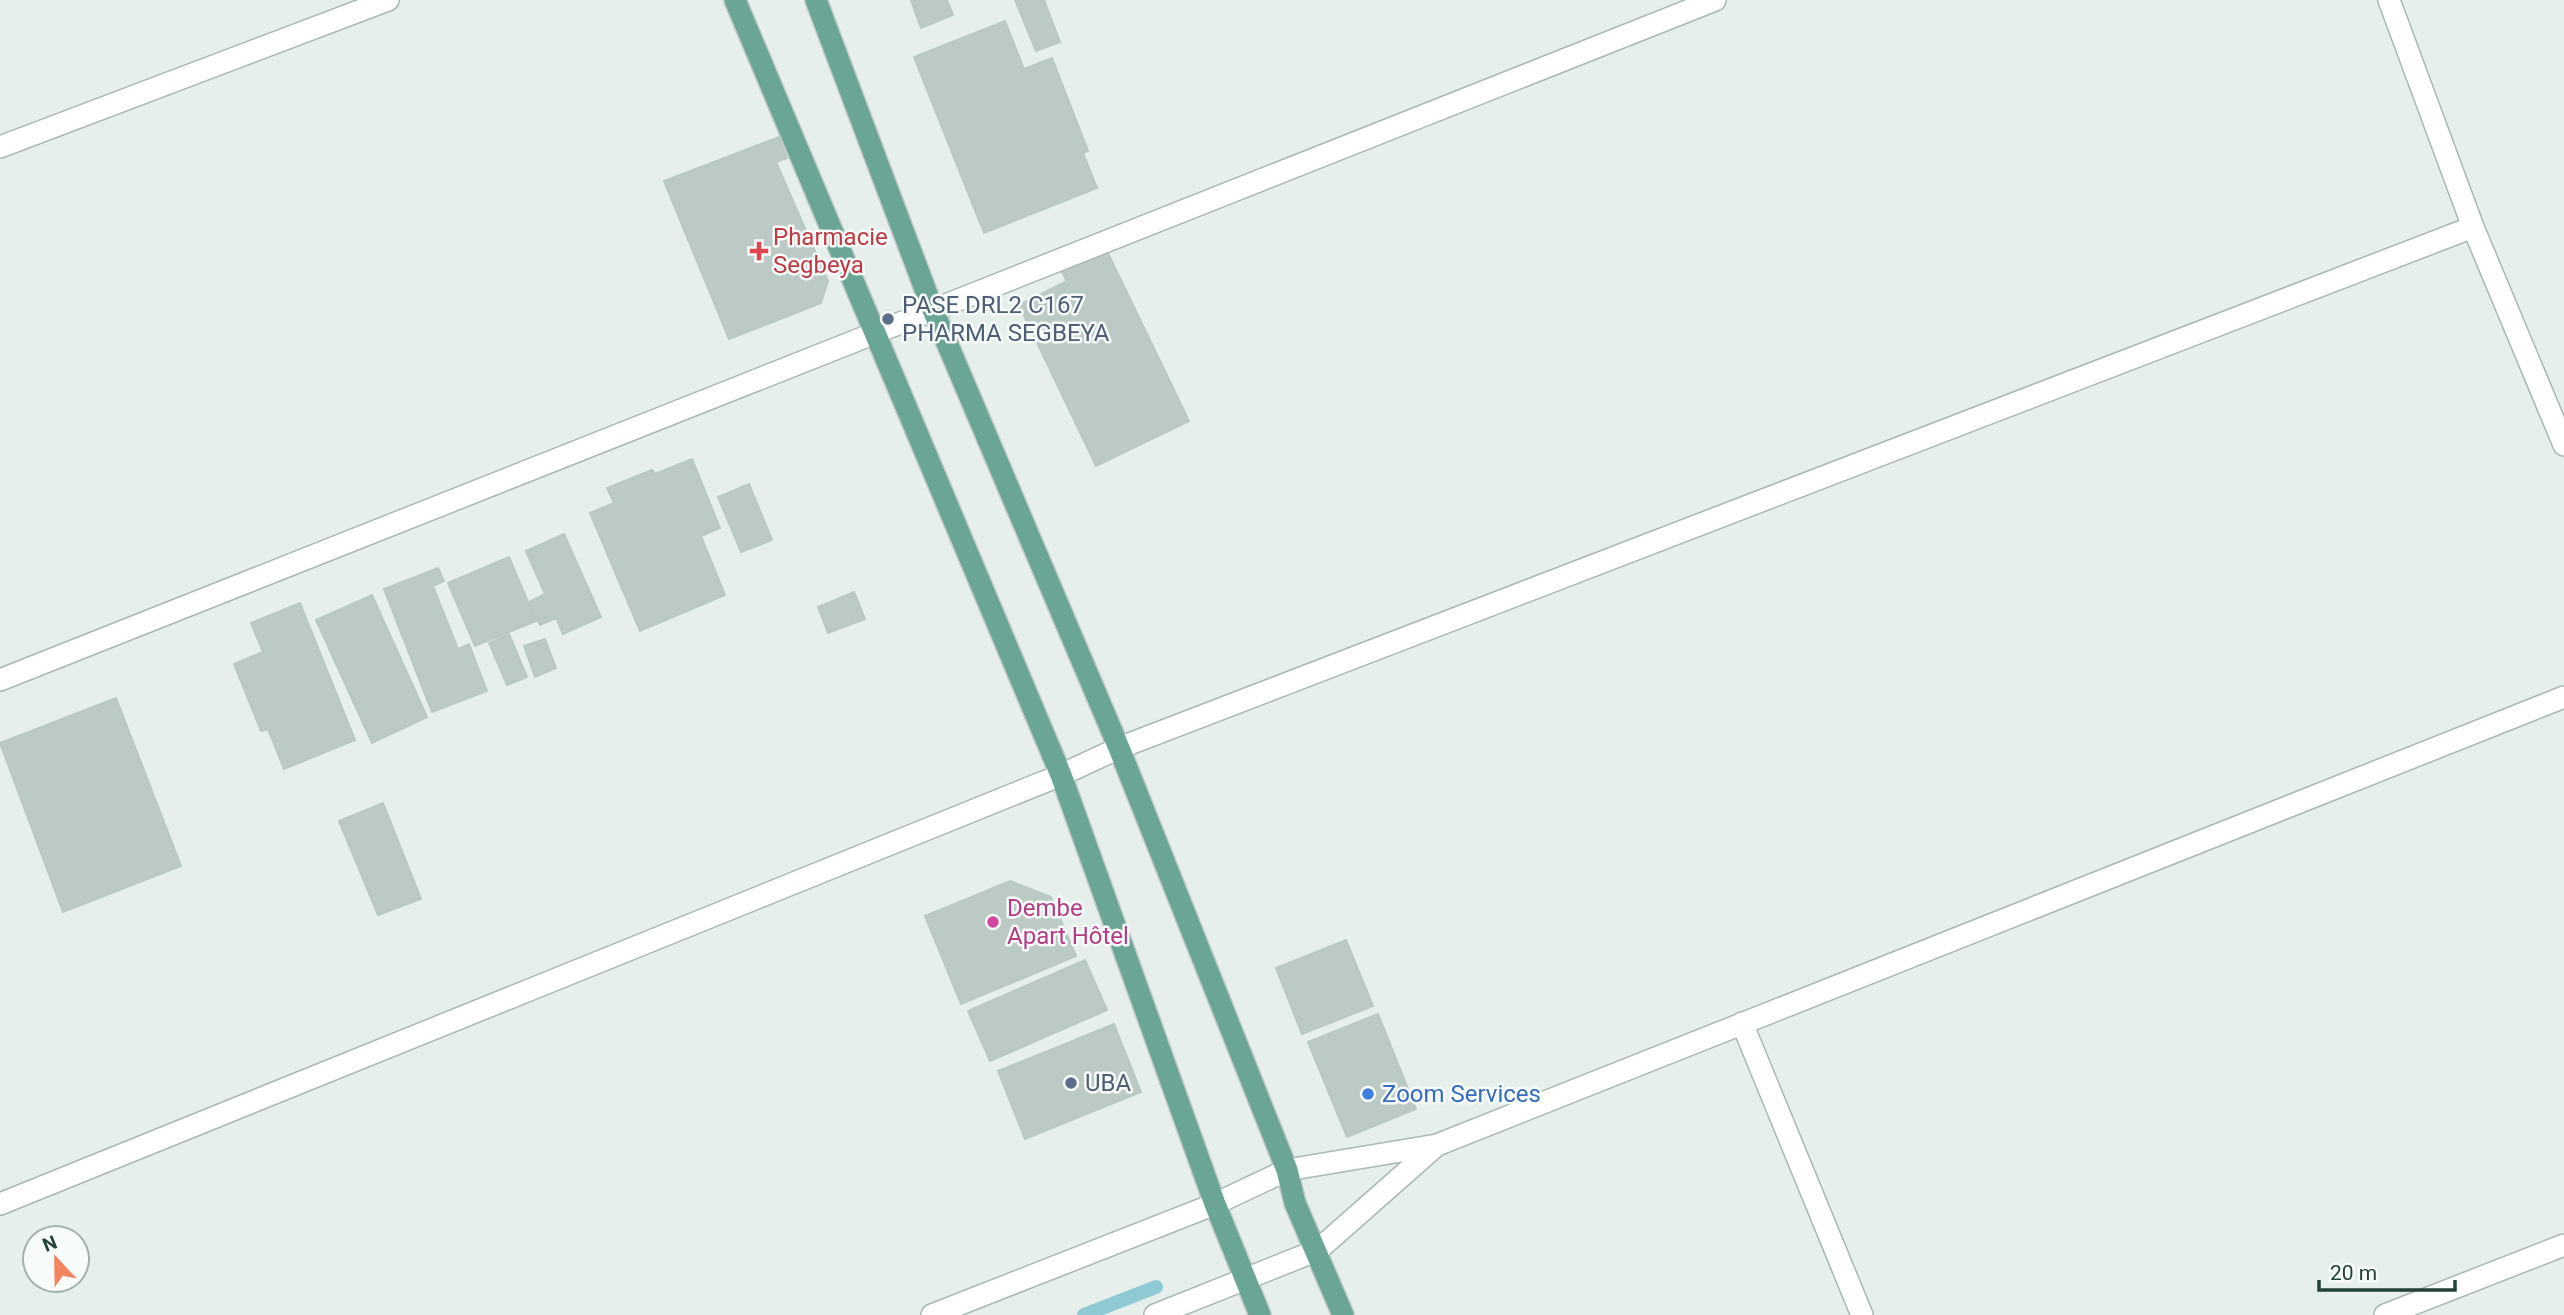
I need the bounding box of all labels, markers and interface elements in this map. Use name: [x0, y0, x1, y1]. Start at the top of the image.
place label: Pharmacie Segbeya: [773, 223, 888, 279]
marker: Pharmacie Segbeya: [751, 243, 767, 259]
place label: PASE DRL2 C167 PHARMA SEGBEYA: [902, 291, 1110, 347]
marker: PASE DRL2 C167 PHARMA SEGBEYA: [880, 311, 896, 327]
place label: Dembe Apart Hôtel: [1007, 894, 1129, 950]
marker: Dembe Apart Hôtel: [985, 914, 1001, 930]
place label: UBA: [1085, 1069, 1132, 1097]
marker: UBA: [1063, 1075, 1079, 1091]
place label: Zoom Services: [1382, 1080, 1541, 1108]
marker: Zoom Services: [1360, 1086, 1376, 1102]
north arrow: [21, 1224, 91, 1294]
text: N: [39, 1231, 60, 1257]
scale bar: [2319, 1248, 2456, 1292]
text: 20 m: [2330, 1261, 2377, 1285]

